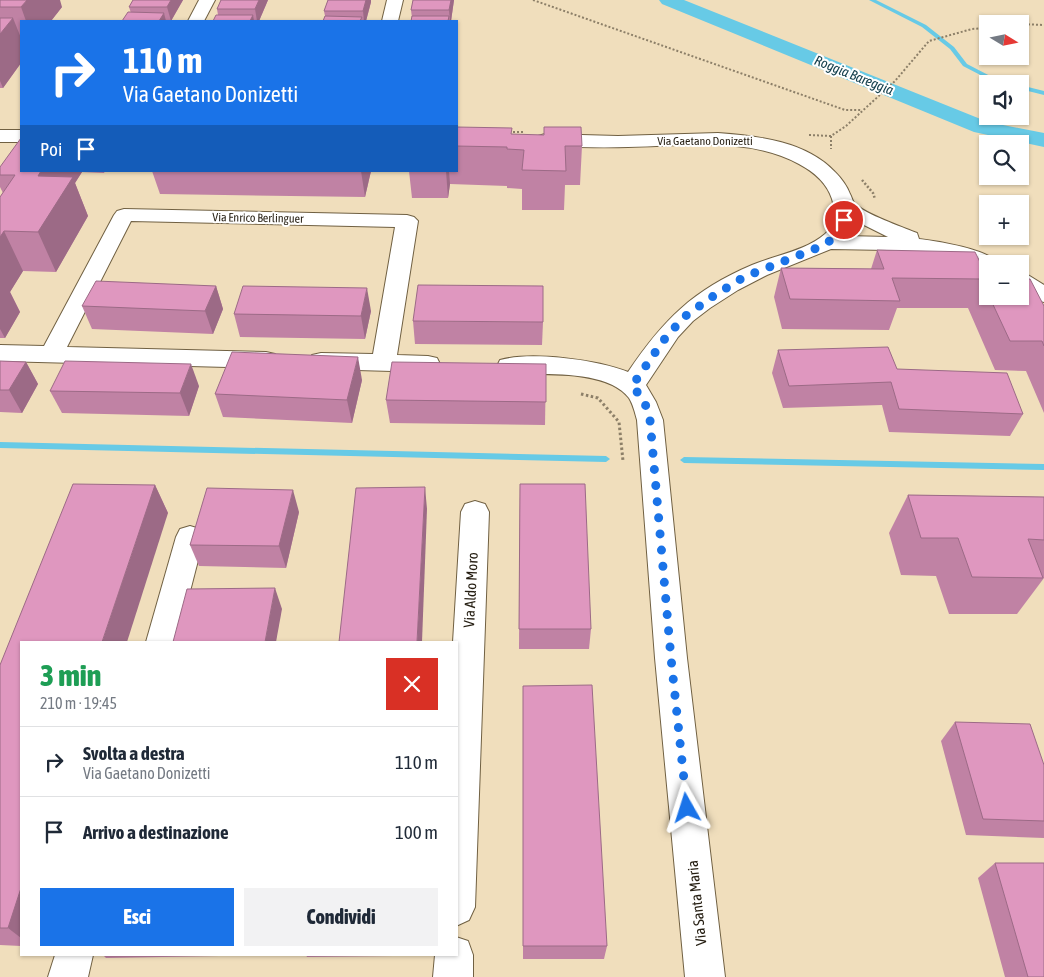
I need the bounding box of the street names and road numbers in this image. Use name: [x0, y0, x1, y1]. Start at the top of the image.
street label: Via Gaetano Donizetti: [657, 134, 753, 148]
street label: Via Enrico Berlinguer: [212, 210, 304, 226]
street label: Via Aldo Moro: [460, 552, 481, 628]
street label: Via Santa Maria: [684, 860, 709, 947]

